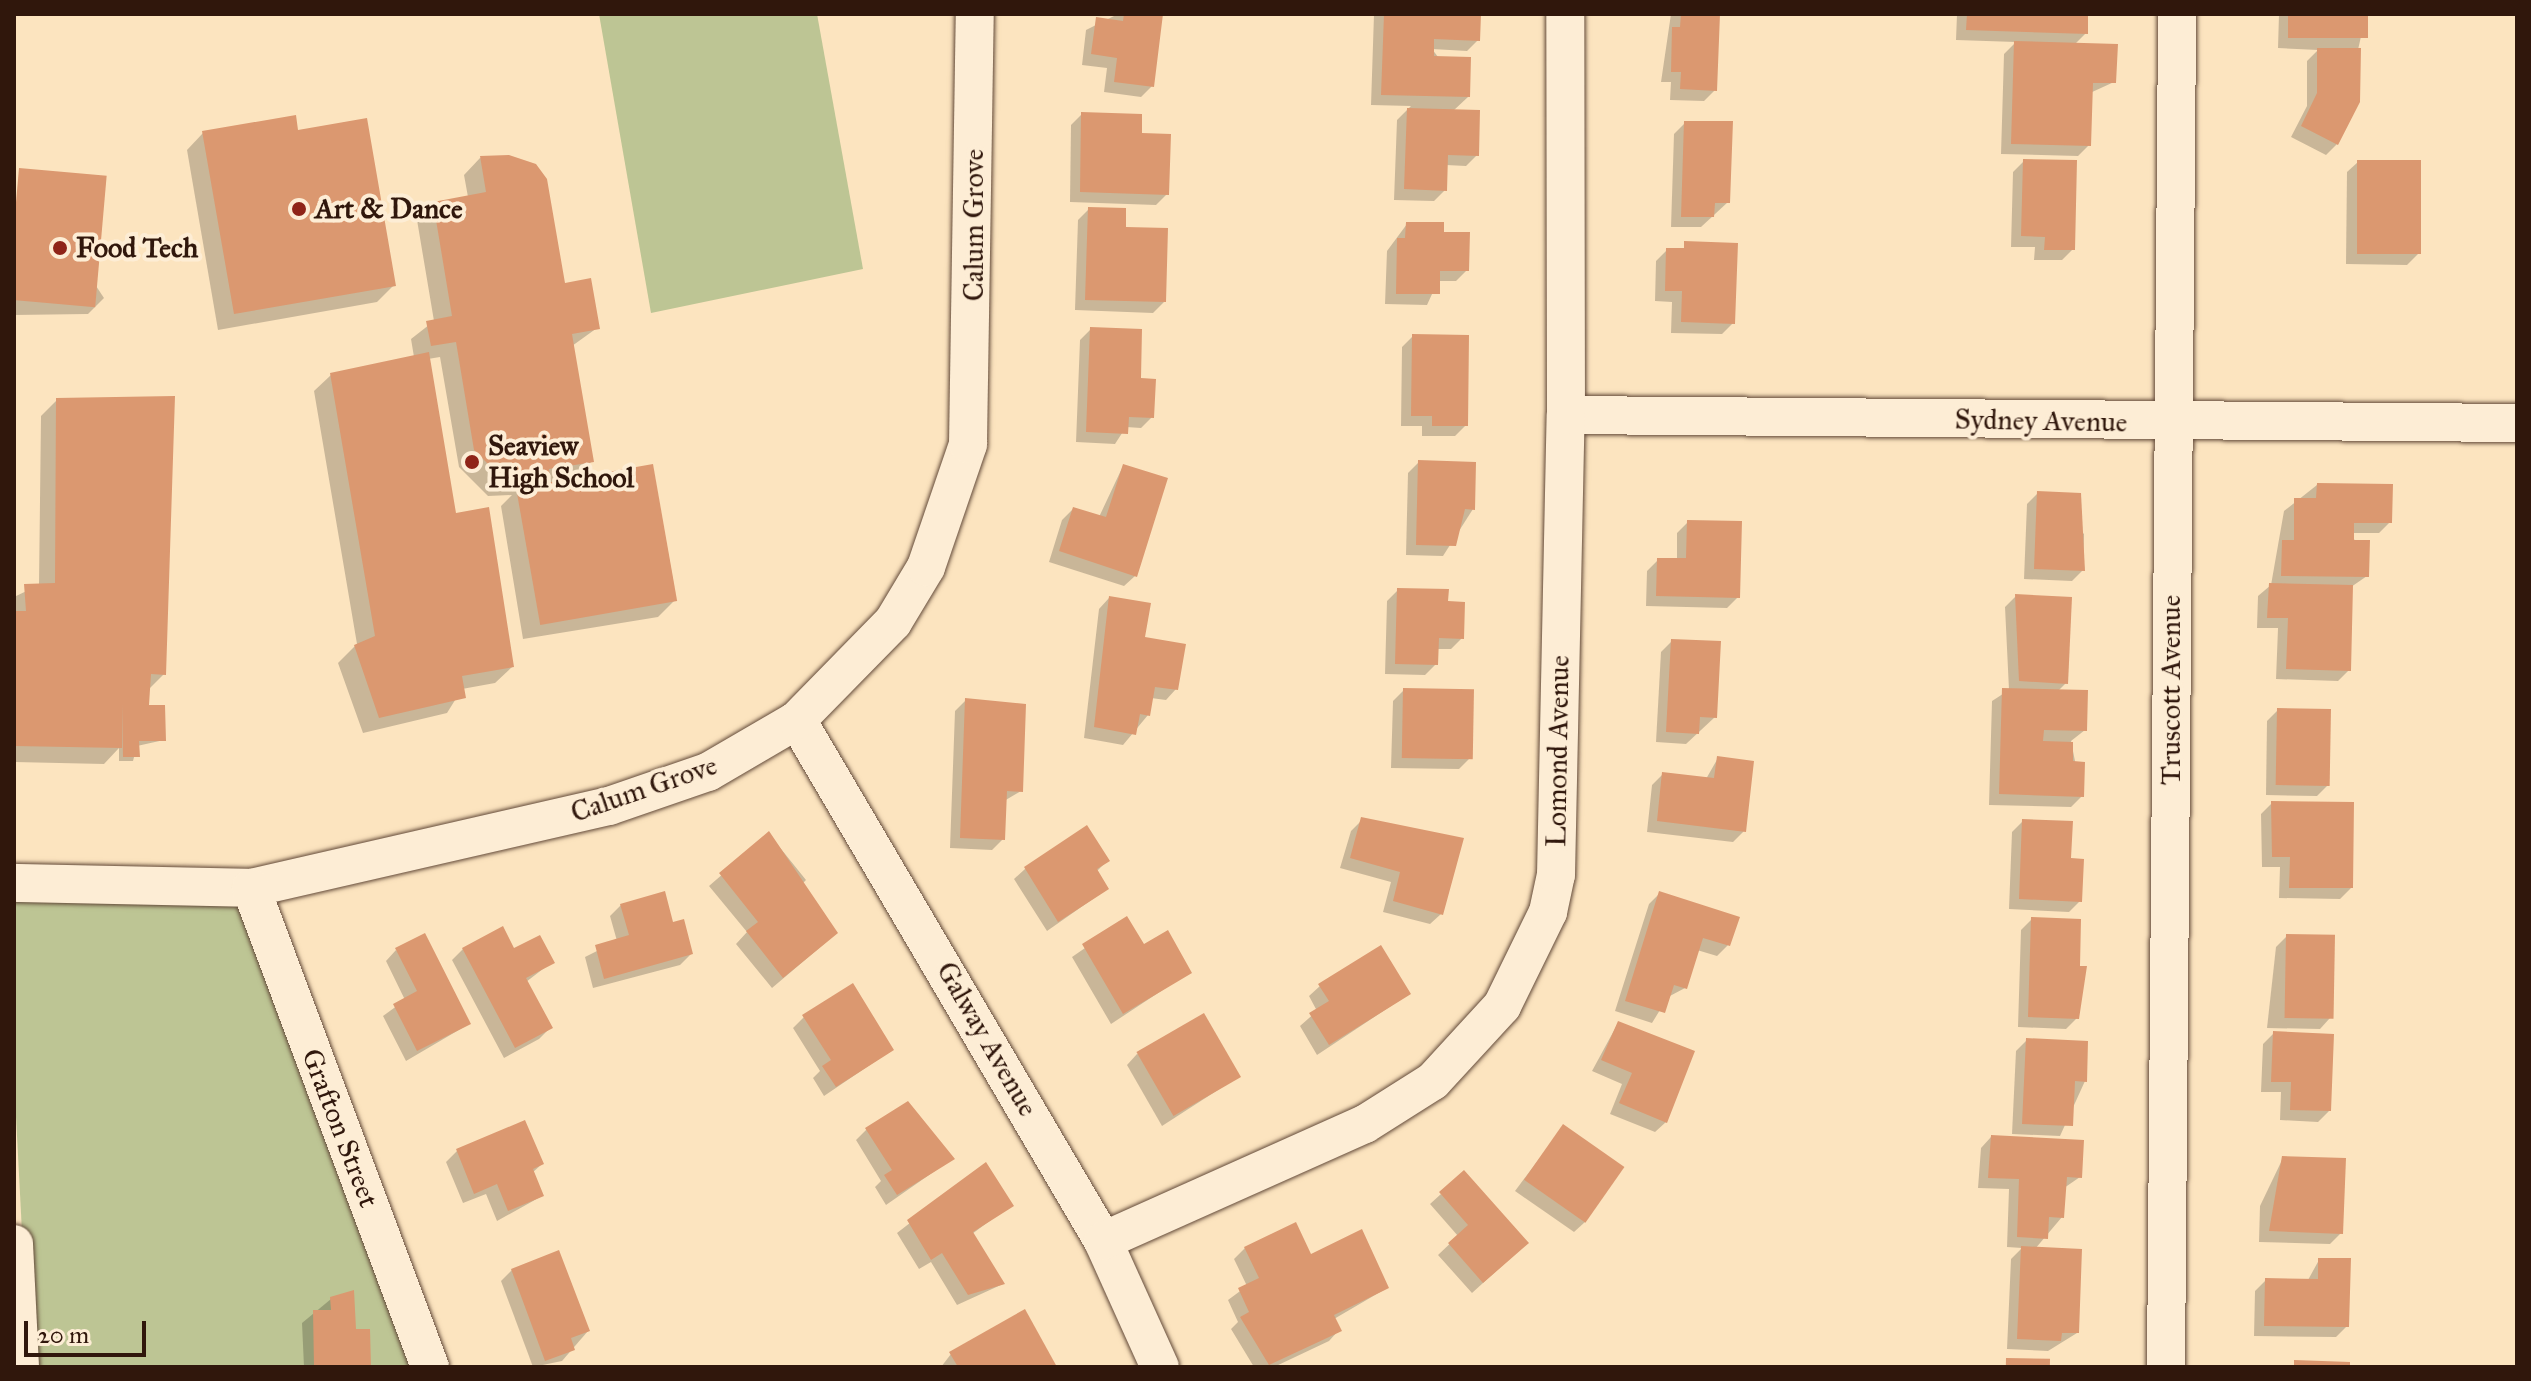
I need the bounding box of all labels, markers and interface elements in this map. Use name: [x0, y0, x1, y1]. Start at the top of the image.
street label: Calum Grove: [957, 149, 991, 301]
place label: Art & Dance: [315, 192, 463, 226]
marker: Art & Dance: [290, 200, 308, 218]
place label: Food Tech: [76, 231, 198, 265]
marker: Food Tech: [51, 239, 69, 257]
street label: Sydney Avenue: [1954, 403, 2128, 439]
place label: Seaview High School: [488, 429, 634, 495]
marker: Seaview High School: [463, 453, 481, 471]
street label: Truscott Avenue: [2154, 595, 2188, 785]
street label: Lomond Avenue: [1540, 655, 1576, 847]
street label: Calum Grove: [566, 748, 722, 830]
street label: Galway Avenue: [929, 956, 1045, 1122]
street label: Grafton Street: [294, 1044, 386, 1212]
scale bar: [28, 1305, 150, 1355]
text: 20 m: [38, 1320, 89, 1350]

